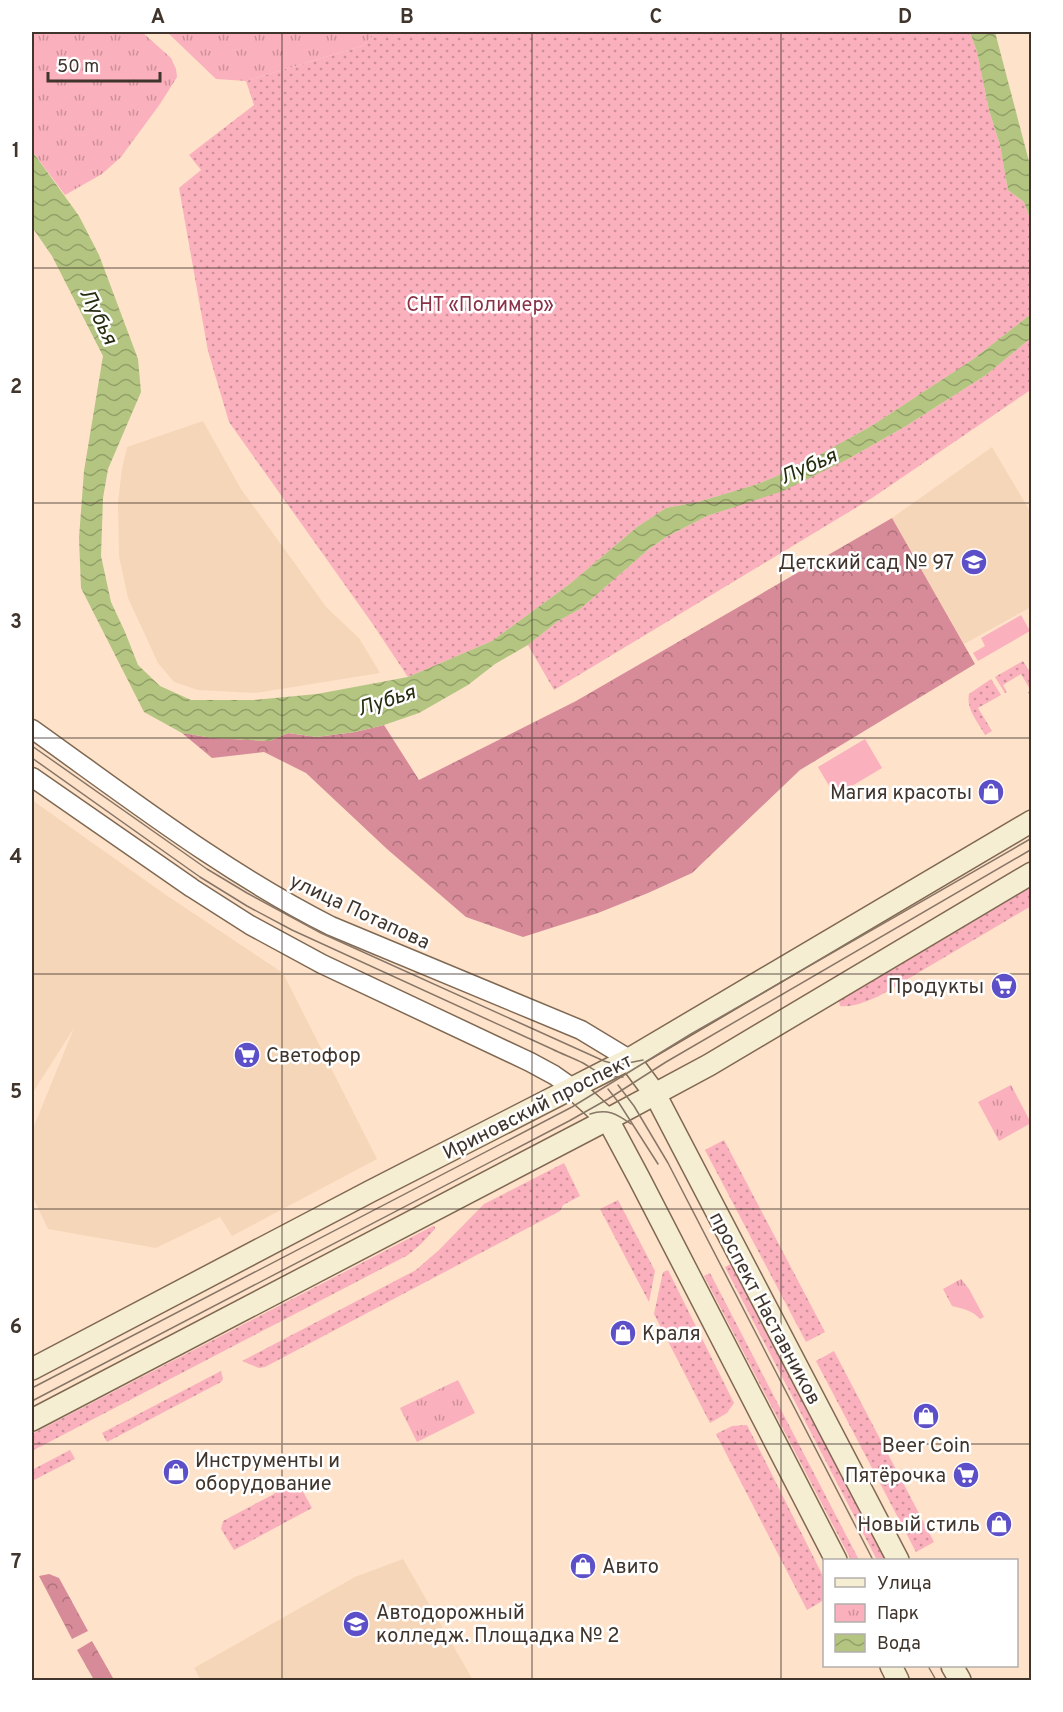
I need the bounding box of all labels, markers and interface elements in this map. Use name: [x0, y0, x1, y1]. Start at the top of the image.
text: A: [151, 5, 165, 31]
text: B: [400, 5, 414, 31]
text: C: [650, 5, 662, 31]
text: D: [898, 5, 912, 31]
scale bar: [48, 45, 160, 83]
text: 50 m: [57, 56, 99, 79]
text: 1: [12, 139, 20, 165]
water label: Лубья: [72, 284, 123, 350]
park label: СНТ «Полимер»: [406, 293, 554, 319]
text: 2: [10, 375, 22, 401]
water label: Лубья: [776, 442, 842, 492]
school or university icon: Детский сад № 97: [959, 547, 989, 577]
place label: Детский сад № 97: [778, 551, 954, 577]
text: 3: [10, 610, 22, 636]
water label: Лубья: [354, 679, 420, 724]
shop icon: Магия красоты: [976, 777, 1006, 807]
place label: Магия красоты: [830, 781, 972, 807]
text: 4: [10, 845, 22, 871]
street label: улица Потапова: [285, 869, 434, 957]
supermarket icon: Продукты: [989, 971, 1019, 1001]
place label: Продукты: [888, 975, 984, 1001]
supermarket icon: Светофор: [232, 1040, 262, 1070]
place label: Светофор: [266, 1044, 361, 1070]
street label: Ириновский проспект: [439, 1049, 637, 1167]
text: 5: [10, 1080, 22, 1106]
street label: проспект Наставников: [702, 1208, 826, 1410]
text: 6: [10, 1315, 22, 1341]
shop icon: Краля: [608, 1318, 638, 1348]
place label: Краля: [642, 1322, 701, 1348]
shop icon: Beer Coin: [911, 1401, 941, 1431]
place label: Beer Coin: [882, 1434, 970, 1460]
place label: Инструменты и оборудование: [195, 1449, 340, 1498]
shop icon: Инструменты и оборудование: [161, 1457, 191, 1487]
supermarket icon: Пятёрочка: [951, 1460, 981, 1490]
place label: Пятёрочка: [845, 1464, 946, 1490]
shop icon: Новый стиль: [984, 1509, 1014, 1539]
place label: Новый стиль: [857, 1513, 980, 1539]
text: 7: [11, 1550, 21, 1576]
shop icon: Авито: [568, 1551, 598, 1581]
place label: Авито: [602, 1555, 659, 1581]
legend: [823, 1559, 1018, 1667]
text: Улица: [877, 1573, 931, 1596]
place label: Автодорожный колледж. Площадка № 2: [376, 1601, 619, 1650]
text: Парк: [877, 1603, 919, 1626]
school or university icon: Автодорожный колледж. Площадка № 2: [341, 1609, 371, 1639]
text: Вода: [877, 1633, 921, 1656]

